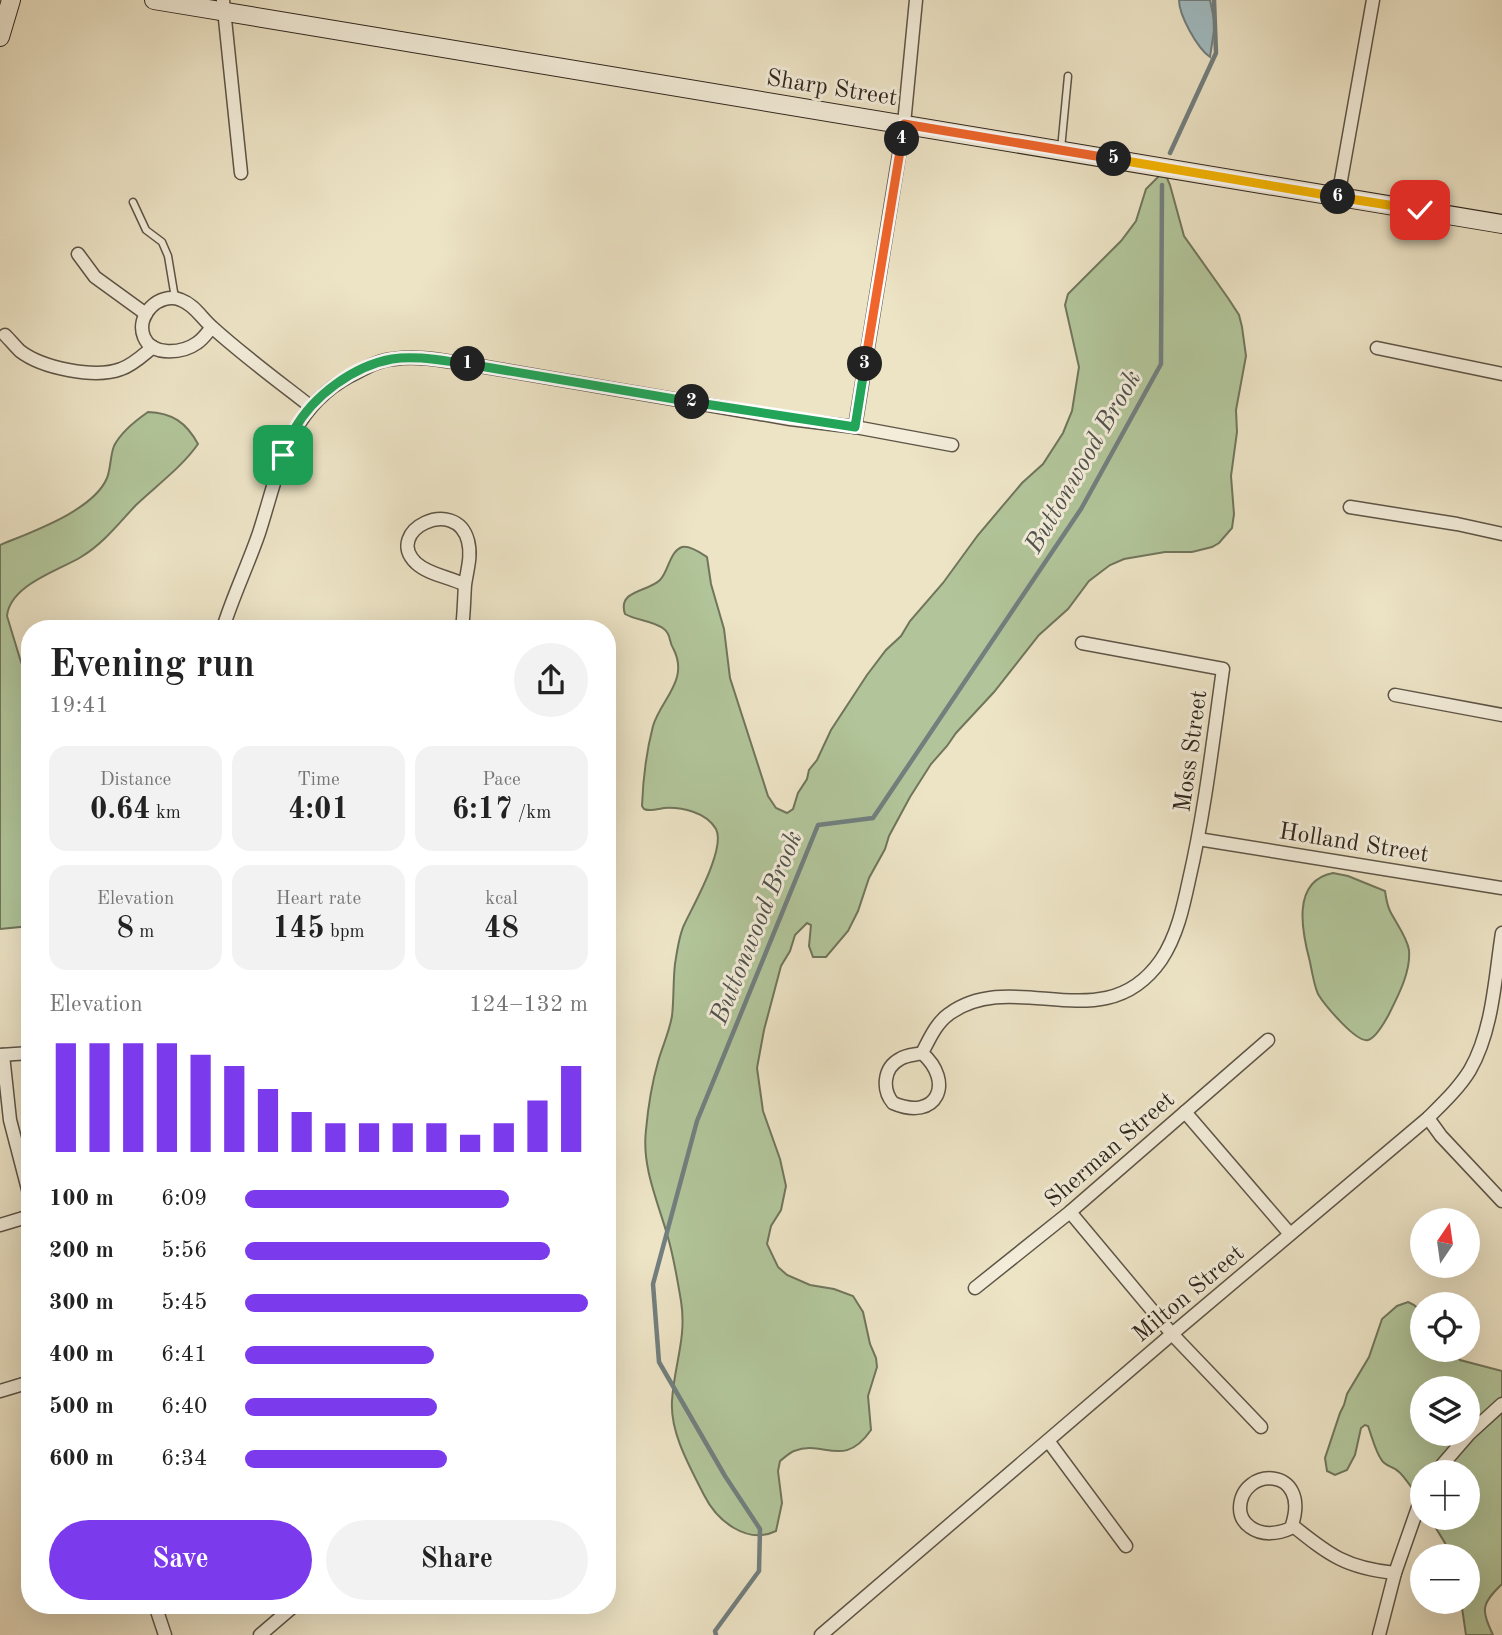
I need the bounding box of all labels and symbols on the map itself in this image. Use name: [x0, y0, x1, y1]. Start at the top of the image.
street label: Sharp Street: [764, 67, 899, 111]
pin: 4: [884, 122, 920, 156]
pin: 5: [1096, 142, 1132, 176]
pin: 6: [1320, 180, 1356, 214]
pin: [1390, 180, 1450, 240]
pin: 1: [450, 346, 486, 382]
pin: 3: [848, 346, 882, 382]
water label: Buttonwood Brook: [1020, 366, 1146, 559]
pin: 2: [674, 384, 710, 420]
pin: [253, 425, 313, 485]
street label: Moss Street: [1172, 689, 1212, 814]
street label: Holland Street: [1277, 820, 1430, 868]
water label: Buttonwood Brook: [706, 827, 807, 1029]
street label: Sherman Street: [1041, 1088, 1180, 1213]
north arrow: [1410, 1208, 1480, 1278]
street label: Milton Street: [1129, 1241, 1249, 1348]

